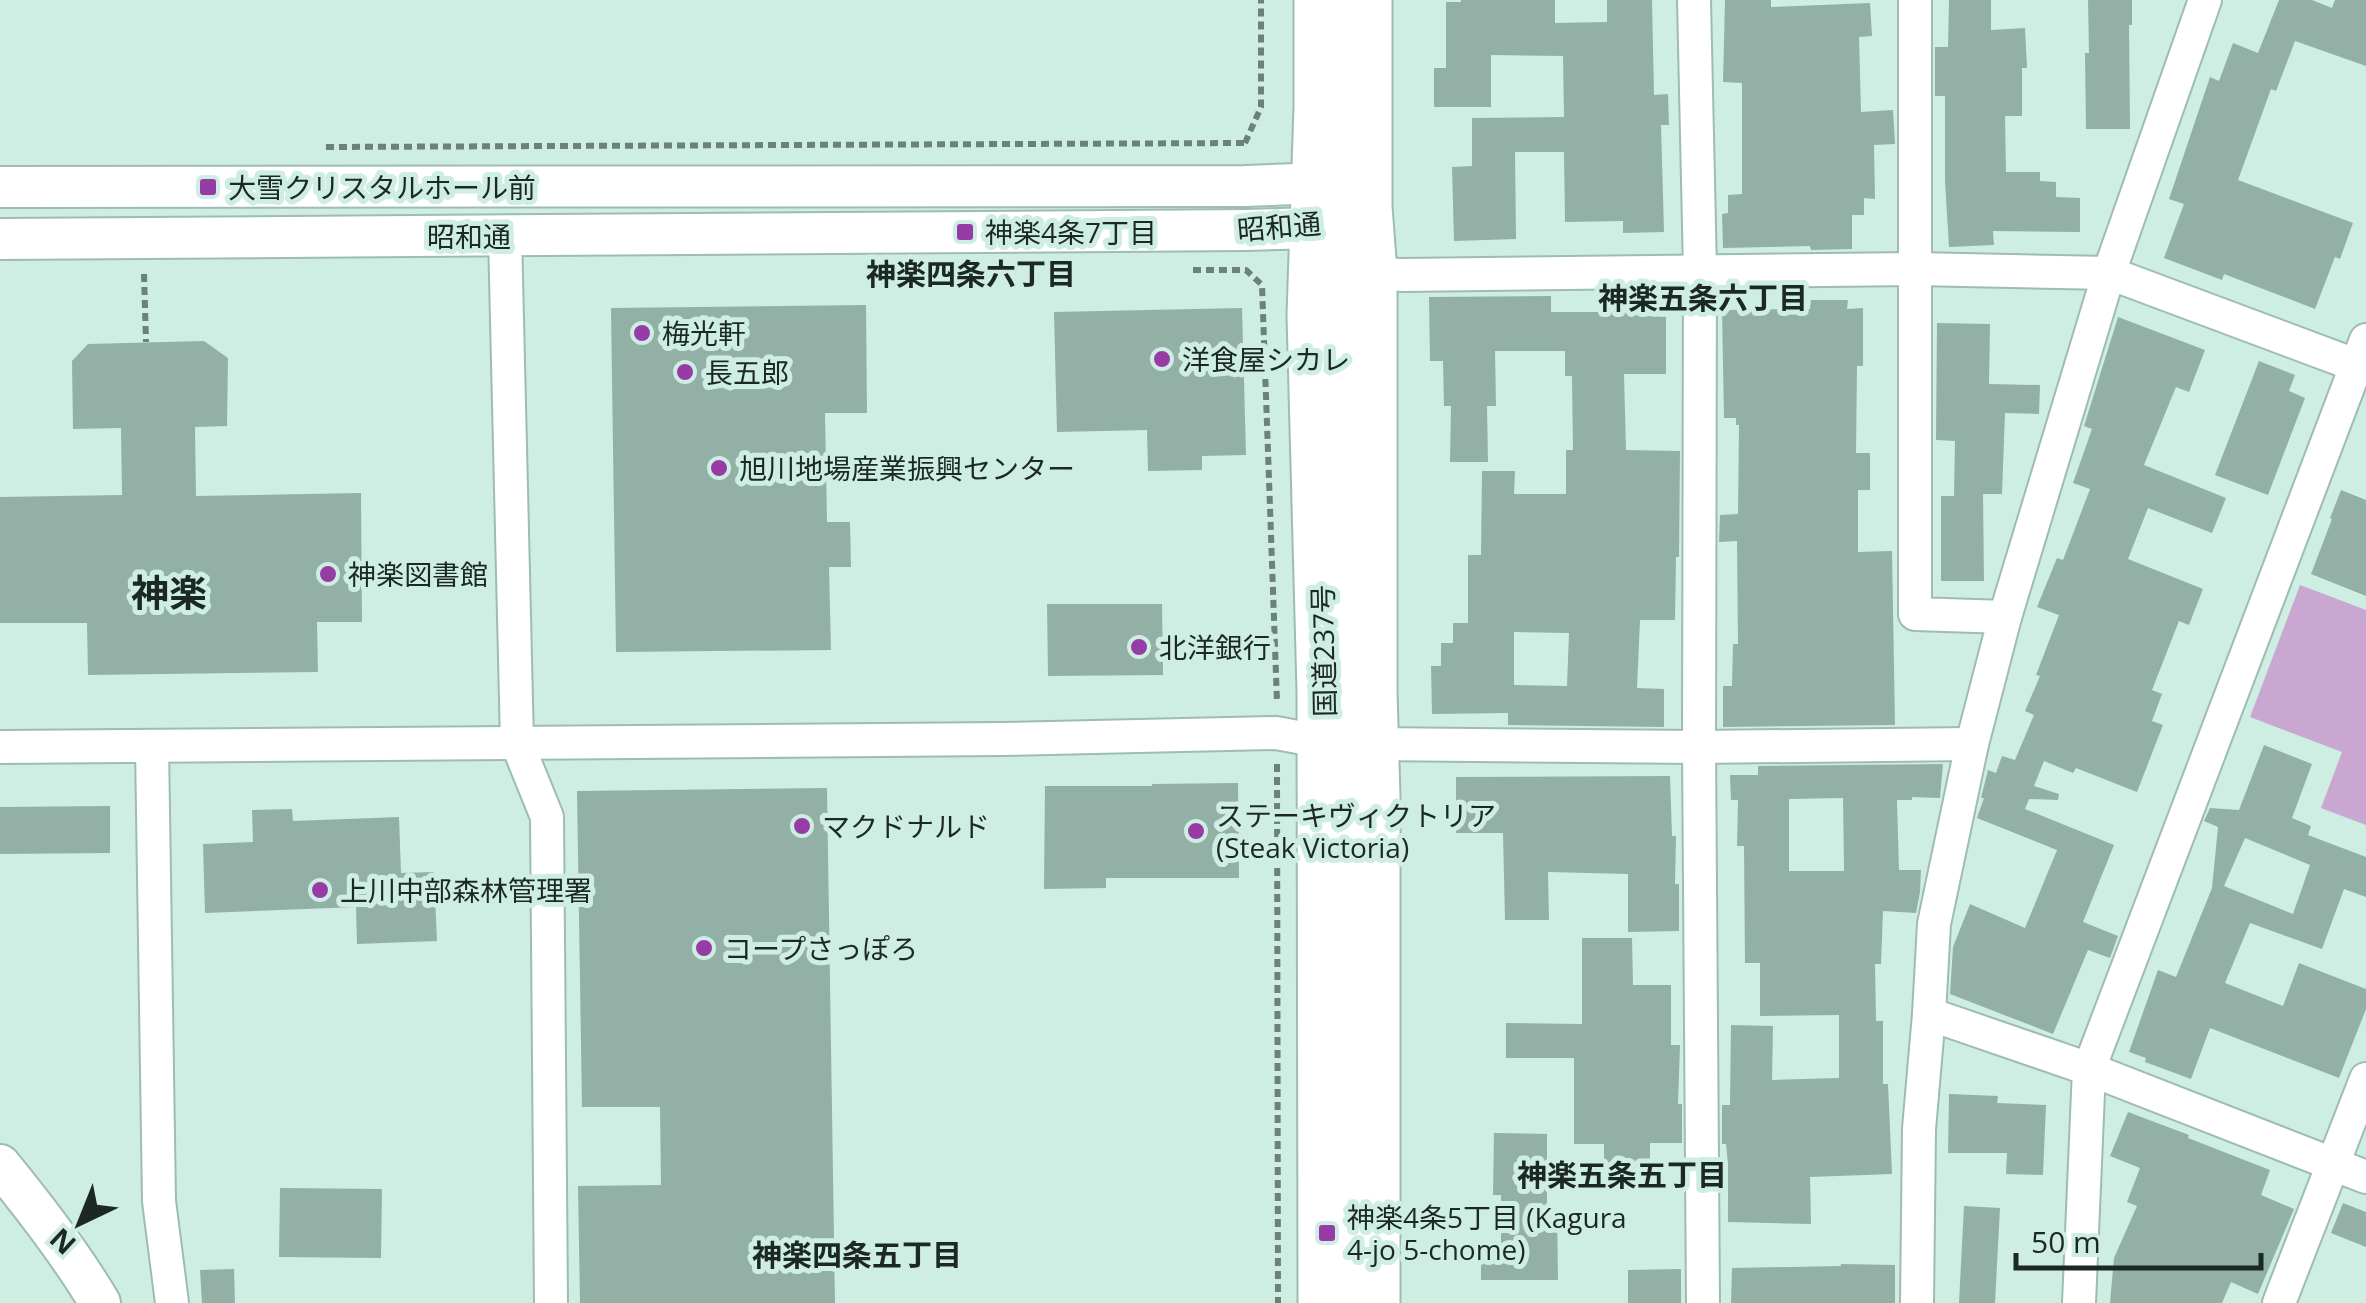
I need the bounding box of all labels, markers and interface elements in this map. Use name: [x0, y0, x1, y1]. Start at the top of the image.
place label: 大雪クリスタルホール前: [228, 168, 536, 206]
marker: 大雪クリスタルホール前: [197, 176, 219, 198]
street label: 昭和通: [1235, 203, 1323, 249]
place label: 神楽4条7丁目: [985, 213, 1157, 251]
street label: 昭和通: [427, 217, 511, 255]
marker: 神楽4条7丁目: [954, 221, 976, 243]
district label: 神楽四条六丁目: [866, 253, 1076, 294]
district label: 神楽五条六丁目: [1598, 277, 1808, 318]
place label: 梅光軒: [662, 314, 746, 352]
marker: 梅光軒: [631, 322, 653, 344]
place label: 洋食屋シカレ: [1182, 340, 1350, 378]
marker: 洋食屋シカレ: [1151, 348, 1173, 370]
place label: 長五郎: [705, 353, 789, 391]
marker: 長五郎: [674, 361, 696, 383]
place label: 旭川地場産業振興センター: [739, 449, 1075, 487]
marker: 旭川地場産業振興センター: [708, 457, 730, 479]
place label: 神楽図書館: [348, 555, 488, 593]
marker: 神楽図書館: [317, 563, 339, 585]
district label: 神楽: [131, 566, 207, 618]
street label: 国道237号: [1303, 585, 1343, 717]
place label: 北洋銀行: [1159, 628, 1271, 666]
marker: 北洋銀行: [1128, 636, 1150, 658]
place label: ステーキヴィクトリア (Steak Victoria): [1216, 796, 1496, 866]
place label: マクドナルド: [822, 807, 990, 845]
marker: マクドナルド: [791, 815, 813, 837]
marker: ステーキヴィクトリア (Steak Victoria): [1185, 820, 1207, 842]
place label: 上川中部森林管理署: [340, 871, 592, 909]
marker: 上川中部森林管理署: [309, 879, 331, 901]
place label: コープさっぽろ: [724, 929, 918, 967]
marker: コープさっぽろ: [693, 937, 715, 959]
district label: 神楽五条五丁目: [1517, 1154, 1727, 1195]
north arrow: [30, 1173, 130, 1273]
place label: 神楽4条5丁目 (Kagura 4-jo 5-chome): [1347, 1198, 1627, 1268]
scale bar: [2016, 1208, 2261, 1270]
text: N: [41, 1220, 84, 1264]
text: 50 m: [2031, 1221, 2101, 1262]
marker: 神楽4条5丁目 (Kagura 4-jo 5-chome): [1316, 1222, 1338, 1244]
district label: 神楽四条五丁目: [752, 1234, 962, 1275]

